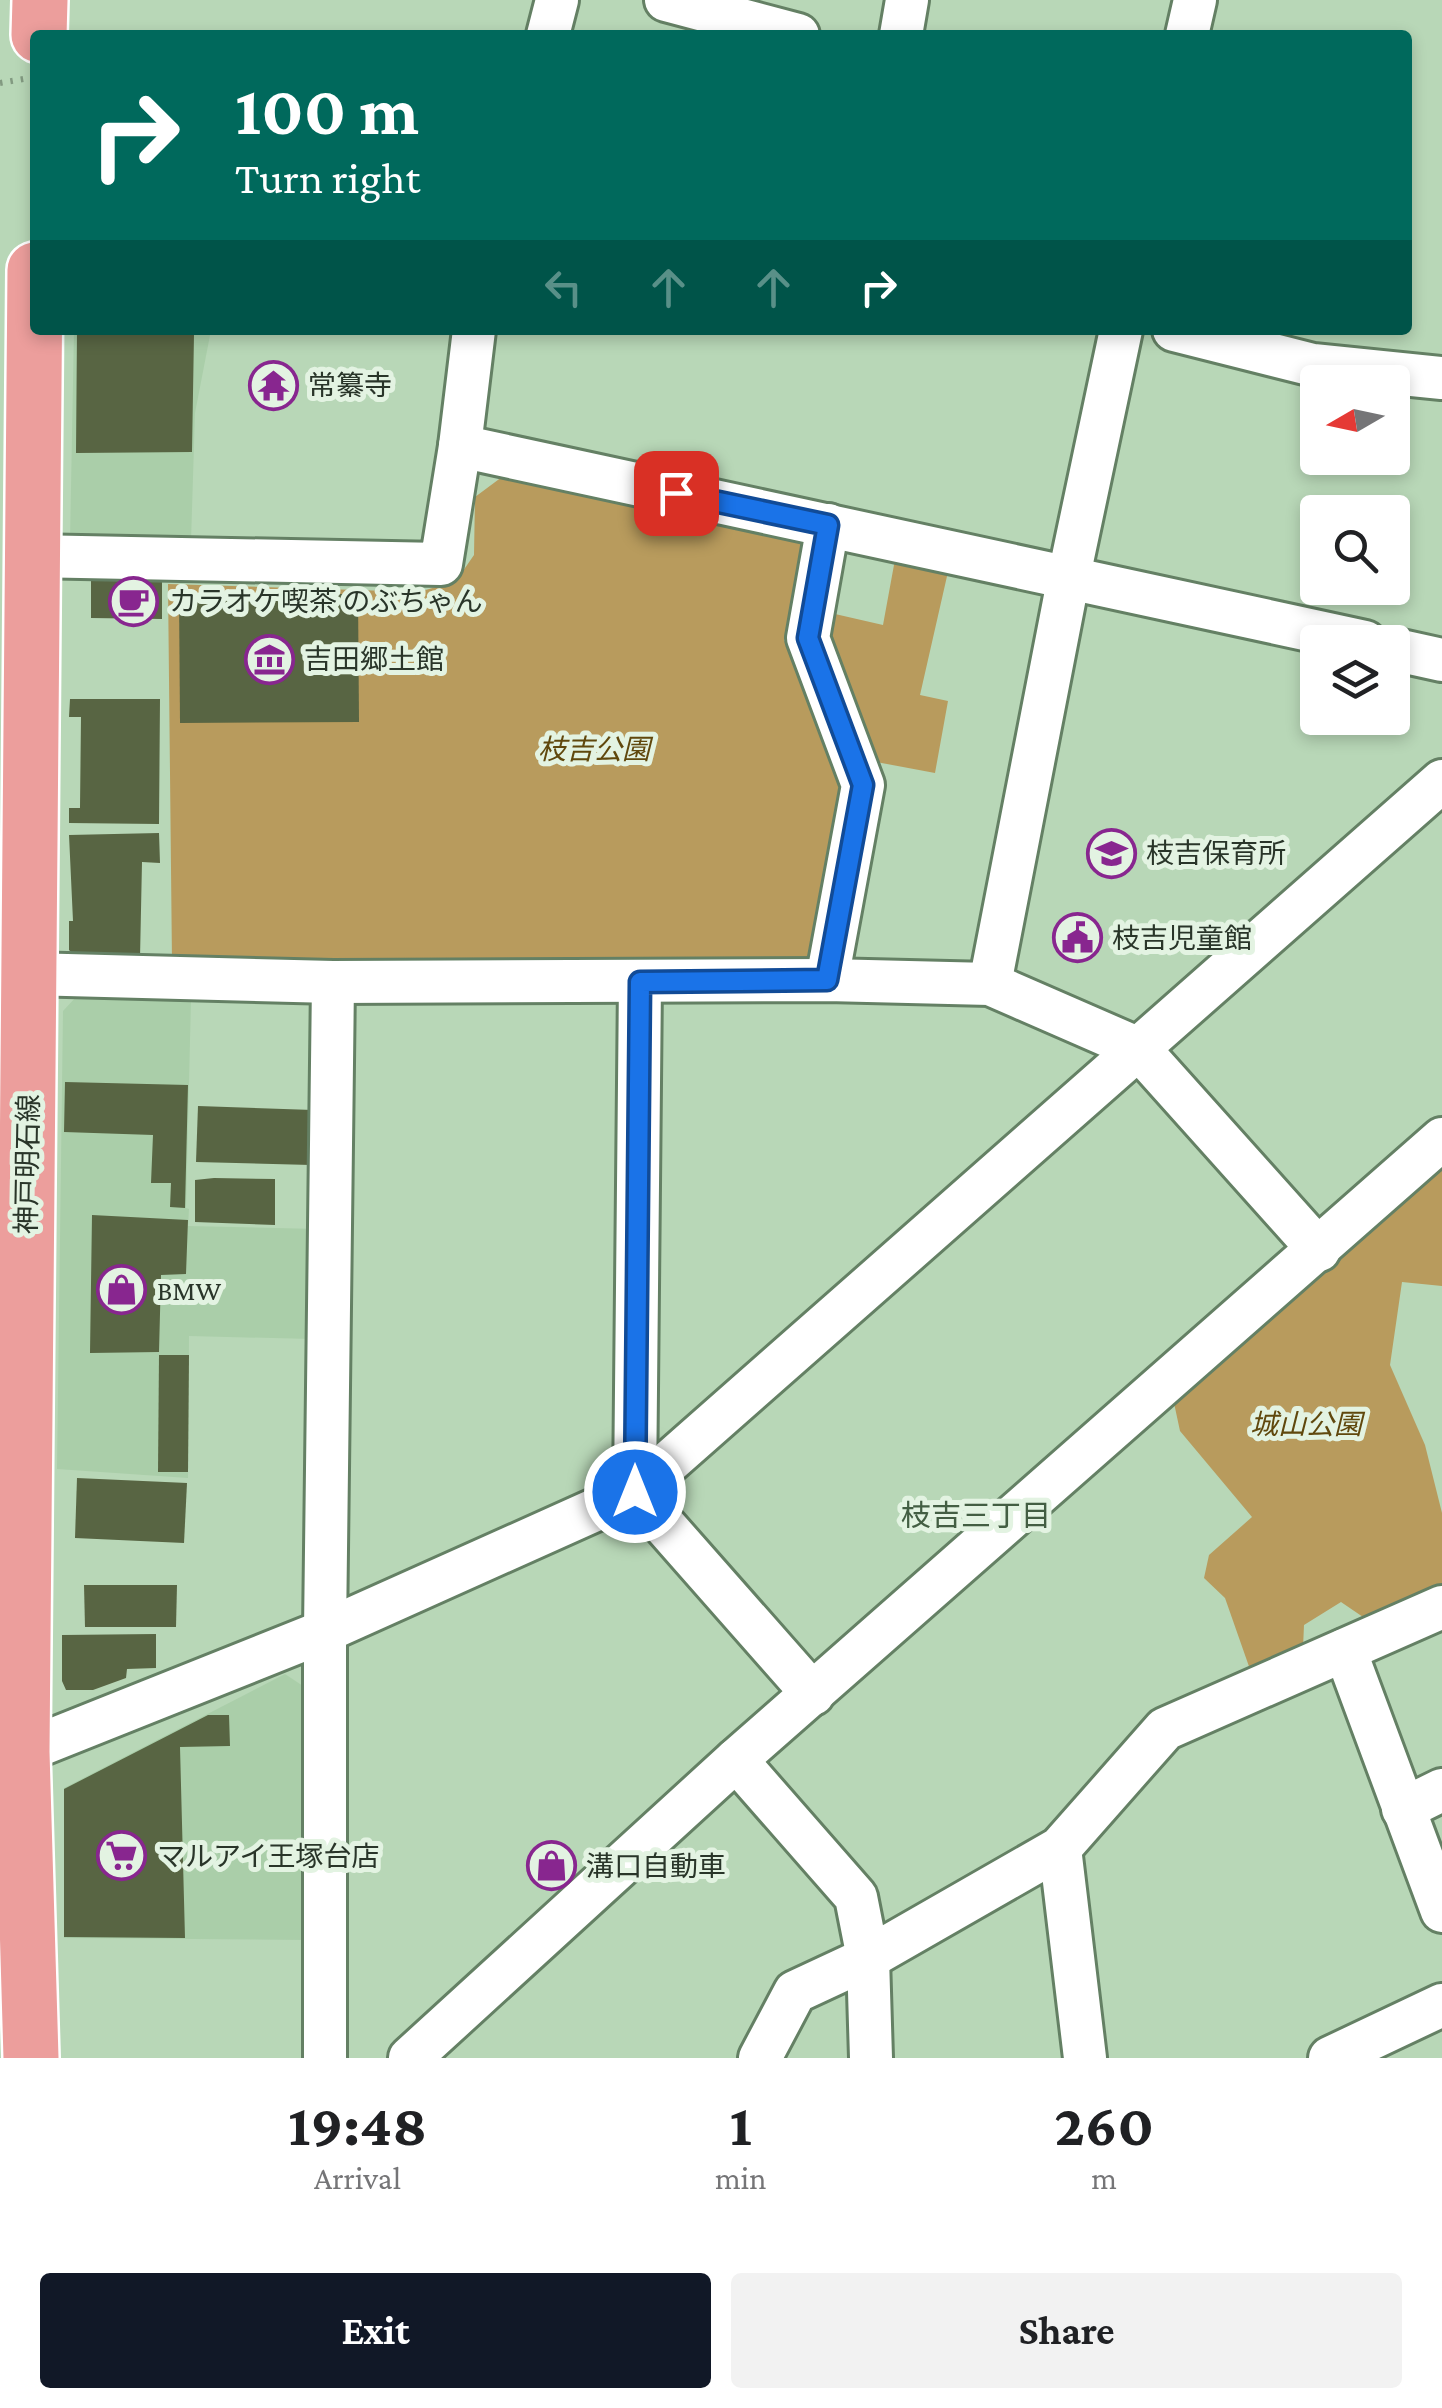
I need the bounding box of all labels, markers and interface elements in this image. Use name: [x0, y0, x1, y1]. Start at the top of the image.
icon: right: [70, 70, 200, 200]
text: 100 m: [235, 71, 419, 149]
text: Turn right: [235, 153, 420, 203]
icon: left: [536, 260, 591, 315]
icon: ahead: [641, 260, 696, 315]
icon: ahead: [746, 260, 801, 315]
icon: right: [851, 260, 906, 315]
temple icon: 常纂寺: [247, 359, 299, 411]
north arrow: [1300, 365, 1410, 475]
map controls: [1300, 365, 1410, 735]
place label: 常纂寺: [308, 370, 392, 401]
pin: [634, 451, 719, 536]
icon: arrive: [649, 466, 704, 521]
button: search: [1300, 495, 1410, 605]
cafe icon: カラオケ喫茶 のぶちゃん: [108, 575, 160, 627]
place label: カラオケ喫茶 のぶちゃん: [169, 586, 483, 617]
button: layers: [1300, 625, 1410, 735]
museum icon: 吉田郷土館: [243, 633, 295, 685]
place label: 吉田郷土館: [304, 644, 444, 675]
park label: 枝吉公園: [538, 734, 654, 765]
school or university icon: 枝吉保育所: [1085, 827, 1137, 879]
place label: 枝吉保育所: [1146, 838, 1286, 869]
public building icon: 枝吉児童館: [1051, 912, 1103, 964]
place label: 枝吉児童館: [1112, 923, 1252, 954]
street label: 神戸明石線: [11, 1094, 44, 1234]
shop icon: BMW: [96, 1264, 148, 1316]
place label: BMW: [157, 1275, 222, 1306]
park label: 城山公園: [1250, 1409, 1366, 1440]
position arrow: [583, 1440, 687, 1544]
district label: 枝吉三丁目: [901, 1499, 1051, 1532]
supermarket icon: マルアイ王塚台店: [96, 1830, 148, 1882]
shop icon: 溝口自動車: [525, 1840, 577, 1892]
place label: マルアイ王塚台店: [157, 1841, 380, 1872]
place label: 溝口自動車: [586, 1851, 726, 1882]
text: 19:48: [288, 2091, 427, 2158]
text: 1: [729, 2091, 752, 2158]
text: 260: [1054, 2091, 1154, 2158]
text: Arrival: [314, 2160, 401, 2196]
text: min: [715, 2160, 766, 2196]
text: m: [1091, 2160, 1117, 2196]
button: Exit: [40, 2273, 711, 2388]
button: Share: [731, 2273, 1402, 2388]

